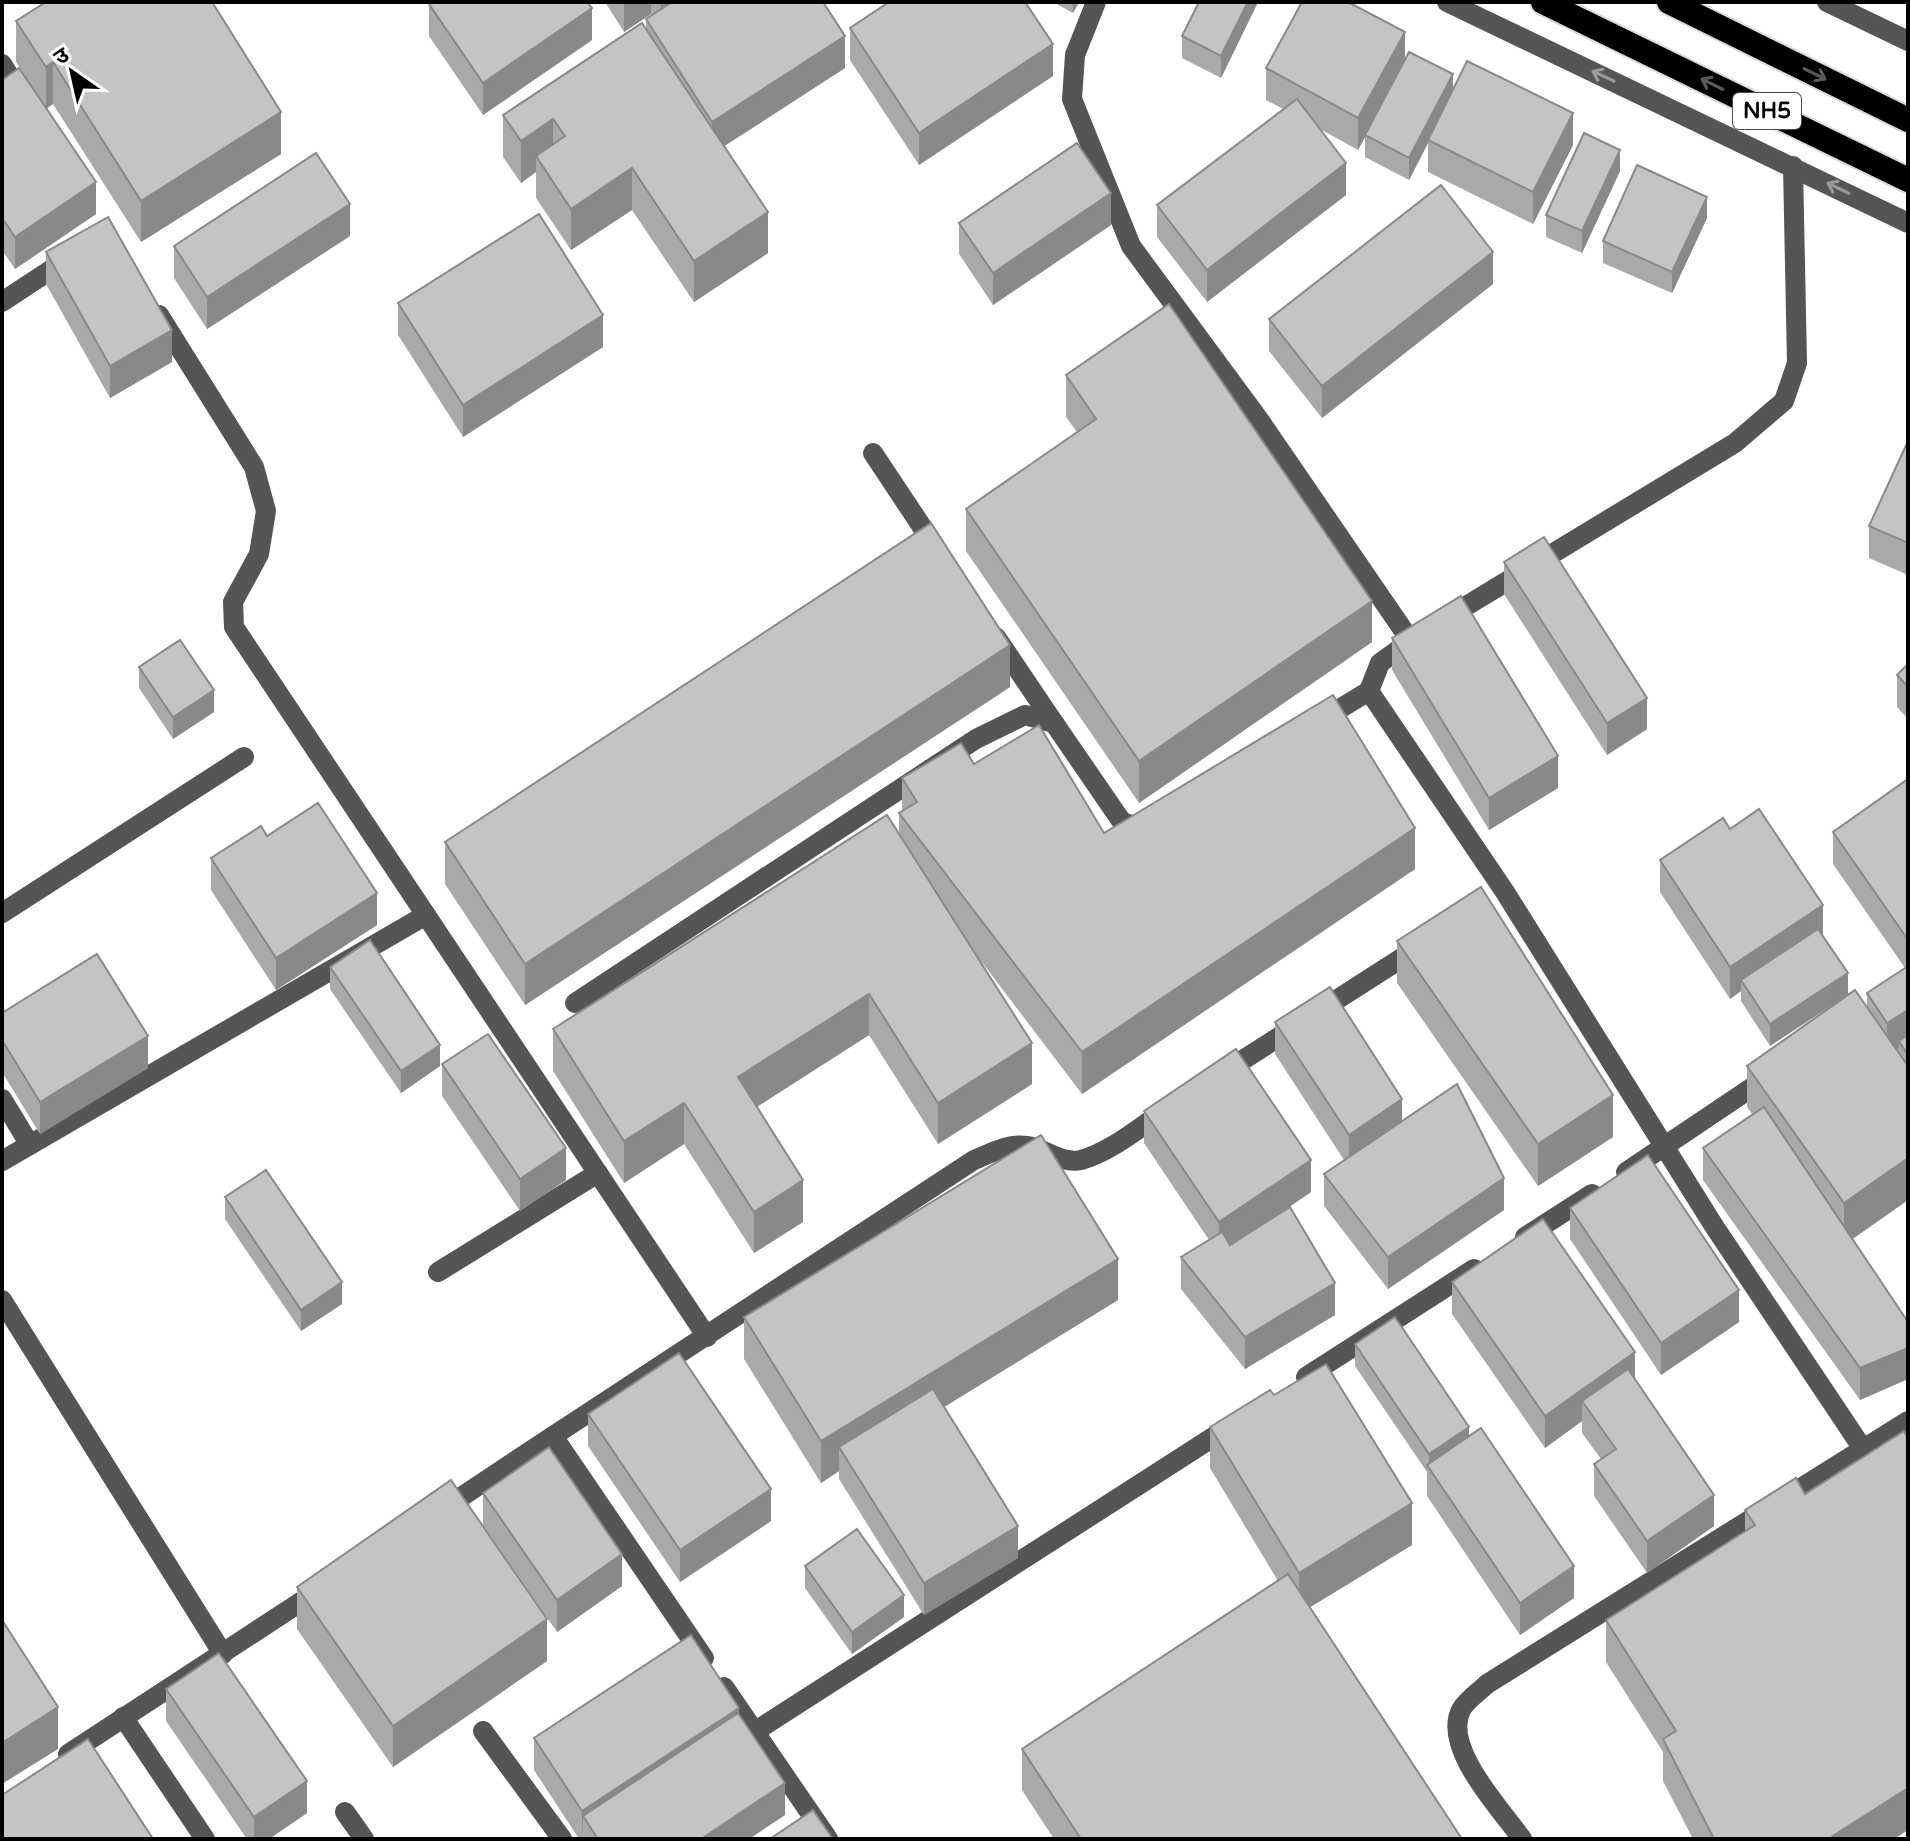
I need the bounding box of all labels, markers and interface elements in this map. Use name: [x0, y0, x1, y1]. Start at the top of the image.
north arrow: [32, 32, 112, 112]
text: उ: [49, 41, 75, 71]
one-way arrow: [1802, 66, 1826, 82]
one-way arrow: [1592, 68, 1616, 83]
one-way arrow: [1701, 76, 1725, 91]
road number: NH5: [1733, 93, 1801, 129]
one-way arrow: [1827, 180, 1850, 195]

